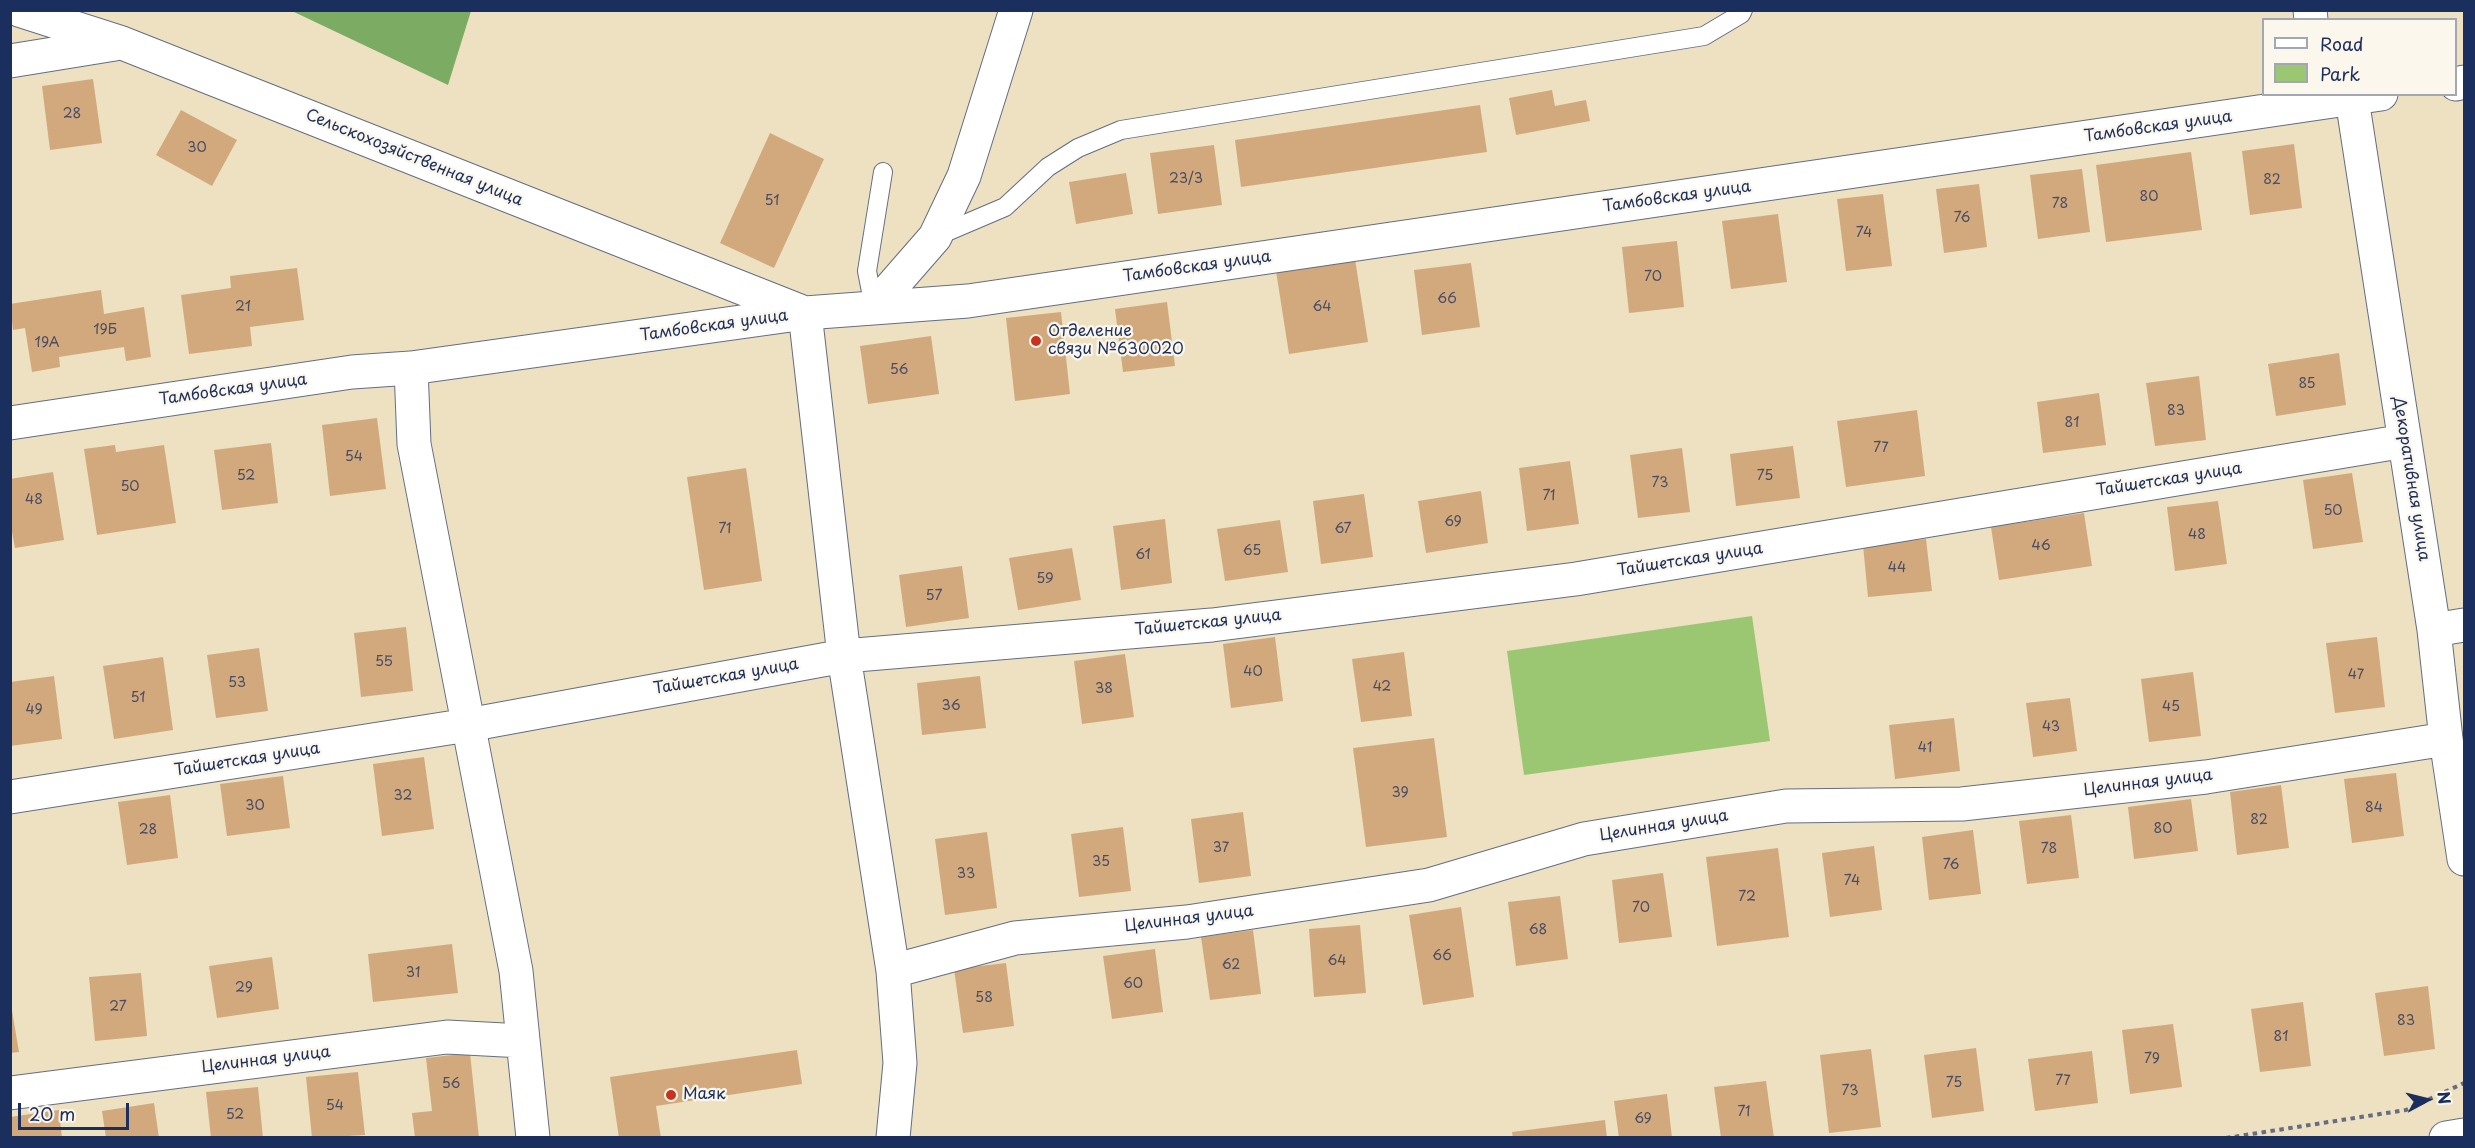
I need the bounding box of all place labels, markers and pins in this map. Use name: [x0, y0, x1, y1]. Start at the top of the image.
place label: Отделение связи №630020: [1048, 322, 1184, 360]
marker: Отделение связи №630020: [1029, 334, 1043, 348]
place label: Маяк: [683, 1085, 725, 1105]
marker: Маяк: [664, 1088, 678, 1102]

